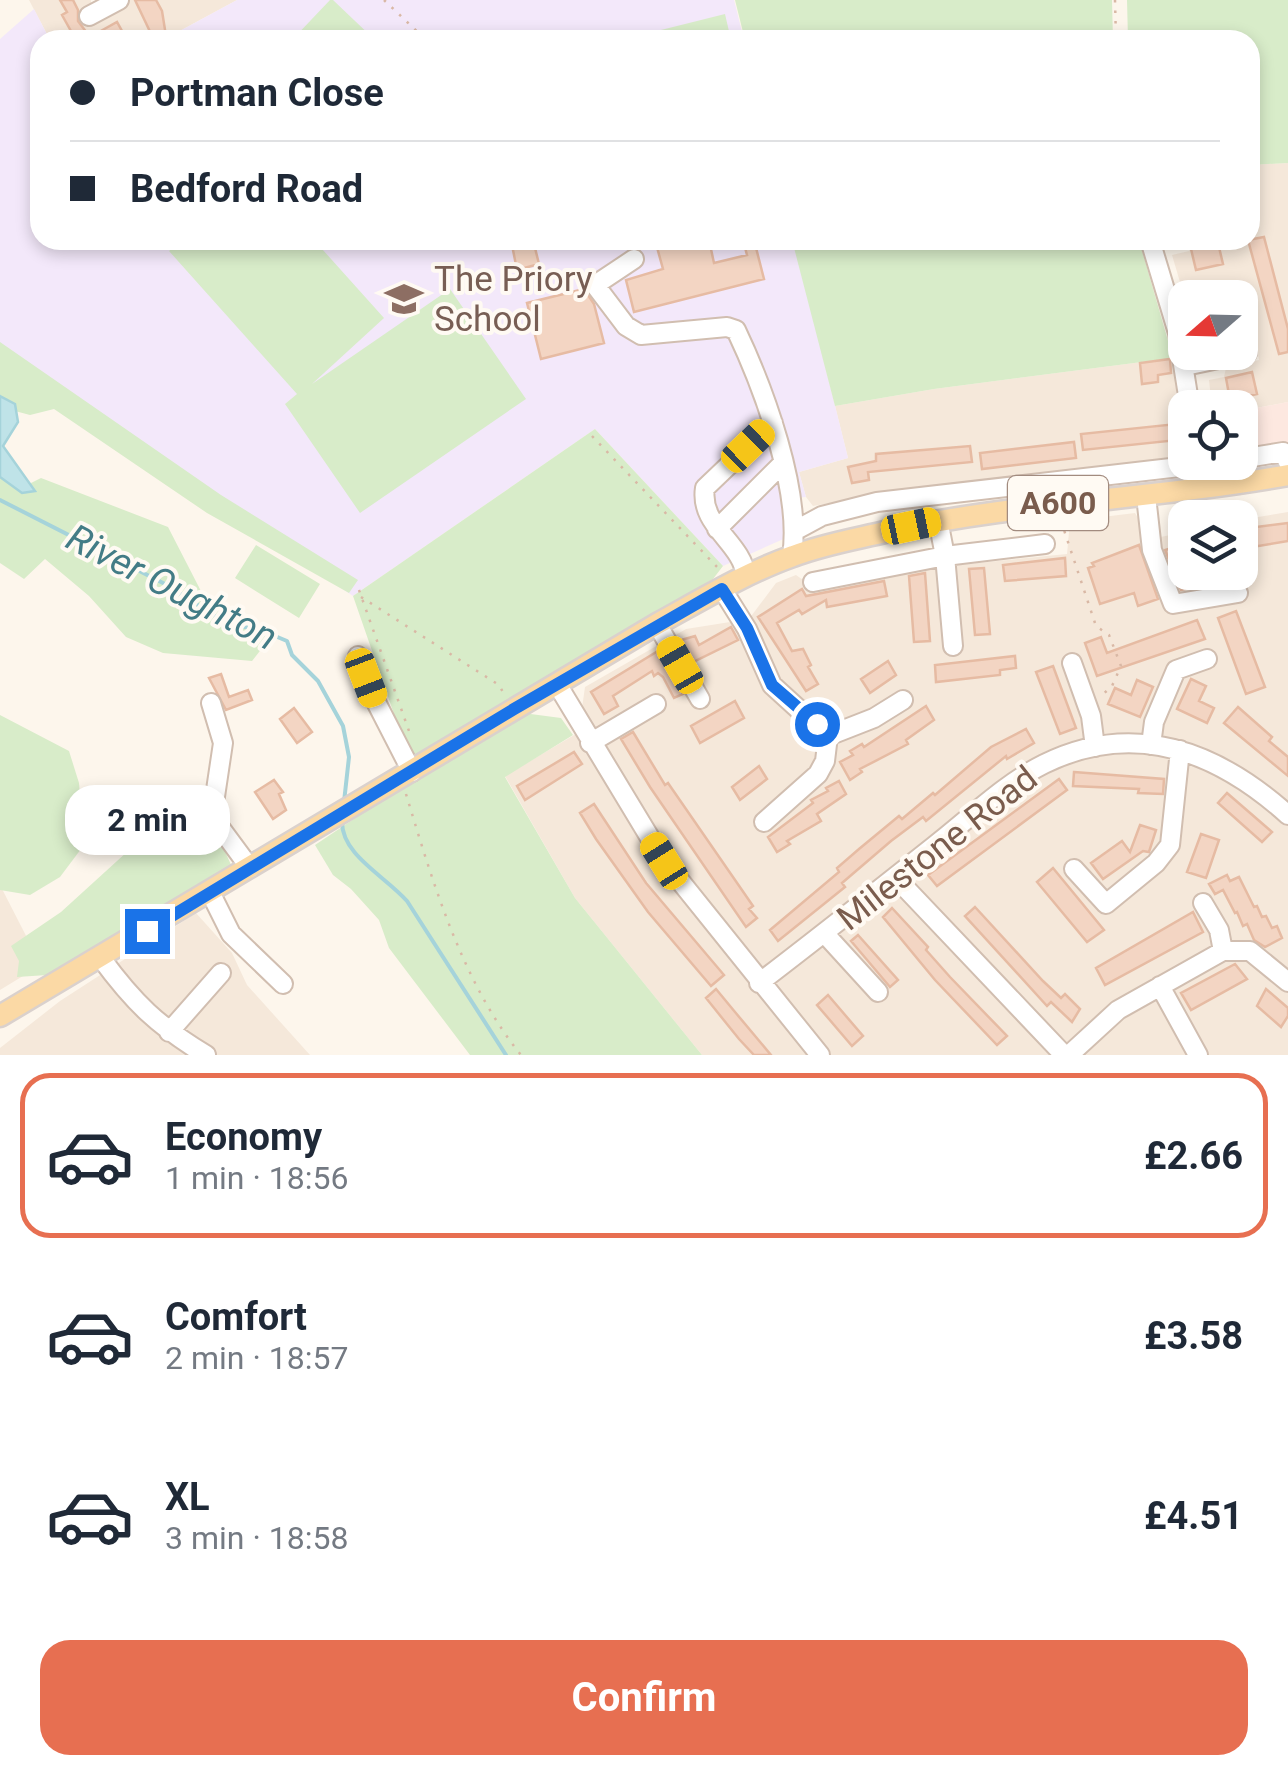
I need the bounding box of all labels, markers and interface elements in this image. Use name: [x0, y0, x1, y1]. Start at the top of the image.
text: Portman Close: [130, 71, 384, 115]
text: Bedford Road: [130, 167, 363, 211]
place label: The Priory School: [434, 259, 593, 340]
school or university icon: The Priory School: [383, 278, 425, 320]
north arrow: [1168, 280, 1258, 370]
map controls: [1168, 280, 1258, 590]
button: locate: [1168, 390, 1258, 480]
car: [716, 414, 780, 478]
road number: A600: [1008, 476, 1108, 530]
button: layers: [1168, 500, 1258, 590]
car: [879, 505, 943, 547]
water label: River Oughton: [59, 515, 285, 659]
car: [652, 632, 708, 698]
car: [341, 645, 391, 711]
route start: [795, 702, 840, 747]
street label: Milestone Road: [829, 758, 1045, 939]
callout: 2 min: [64, 786, 230, 856]
text: 2 min: [107, 801, 188, 839]
car: [635, 828, 693, 894]
route end: [125, 909, 170, 954]
icon: car: [45, 1111, 135, 1201]
text: Economy: [165, 1115, 322, 1159]
text: £2.66: [1144, 1134, 1243, 1178]
text: 1 min · 18:56: [165, 1159, 348, 1197]
icon: car: [45, 1291, 135, 1381]
text: Comfort: [165, 1295, 307, 1339]
text: £3.58: [1144, 1314, 1243, 1358]
text: 2 min · 18:57: [165, 1339, 348, 1377]
icon: car: [45, 1471, 135, 1561]
text: XL: [165, 1475, 210, 1519]
text: £4.51: [1144, 1494, 1243, 1538]
text: 3 min · 18:58: [165, 1519, 348, 1557]
button: Confirm: [40, 1640, 1248, 1755]

